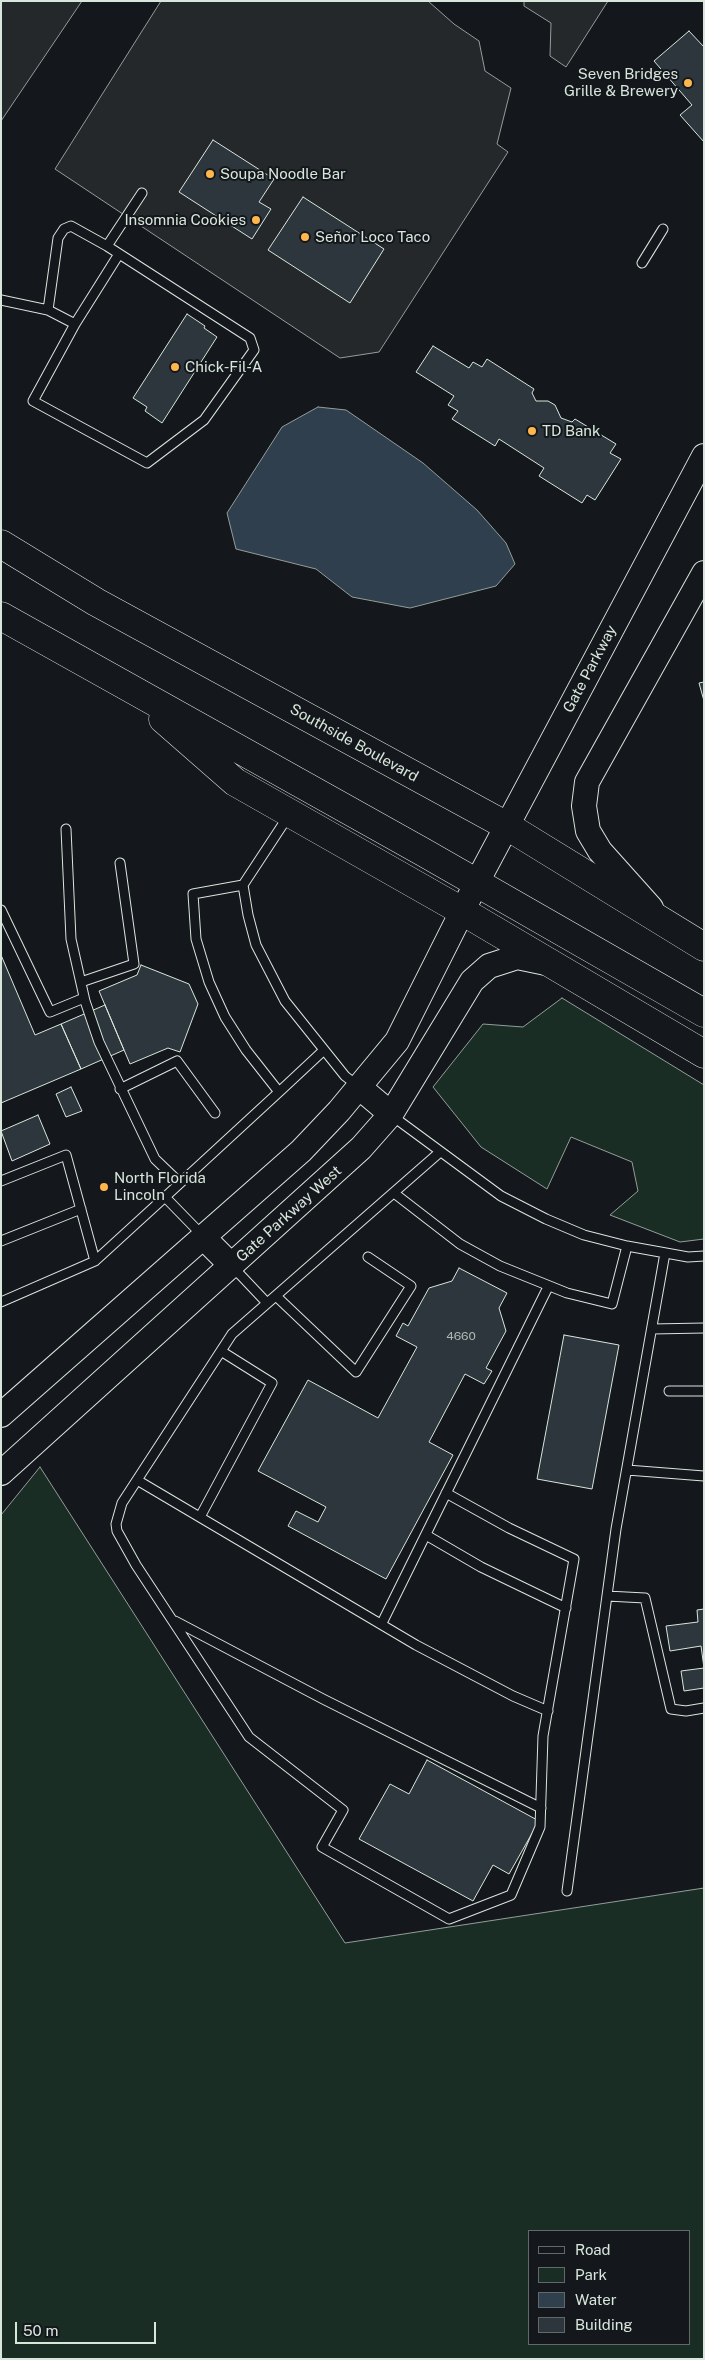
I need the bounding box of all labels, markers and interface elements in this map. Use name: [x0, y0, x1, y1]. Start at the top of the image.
place label: Seven Bridges Grille & Brewery: [564, 65, 678, 100]
marker: Seven Bridges Grille & Brewery: [682, 77, 694, 89]
place label: Soupa Noodle Bar: [220, 165, 346, 183]
marker: Soupa Noodle Bar: [204, 168, 216, 180]
place label: Insomnia Cookies: [124, 211, 246, 229]
marker: Insomnia Cookies: [250, 214, 262, 226]
place label: Señor Loco Taco: [315, 228, 430, 246]
marker: Señor Loco Taco: [299, 231, 311, 243]
place label: Chick-Fil-A: [185, 358, 262, 376]
marker: Chick-Fil-A: [169, 361, 181, 373]
place label: TD Bank: [542, 422, 600, 440]
marker: TD Bank: [526, 425, 538, 437]
street label: Gate Parkway: [559, 622, 621, 716]
street label: Southside Boulevard: [287, 700, 421, 786]
street label: Gate Parkway West: [233, 1162, 345, 1266]
place label: North Florida Lincoln: [114, 1169, 206, 1204]
marker: North Florida Lincoln: [98, 1181, 110, 1193]
house number: 4660: [446, 1329, 476, 1343]
legend: [528, 2230, 690, 2345]
text: Road: [575, 2241, 611, 2258]
text: Park: [575, 2266, 607, 2283]
text: Water: [575, 2291, 617, 2308]
scale bar: [18, 2312, 159, 2344]
text: Building: [575, 2316, 633, 2333]
text: 50 m: [23, 2322, 58, 2339]

